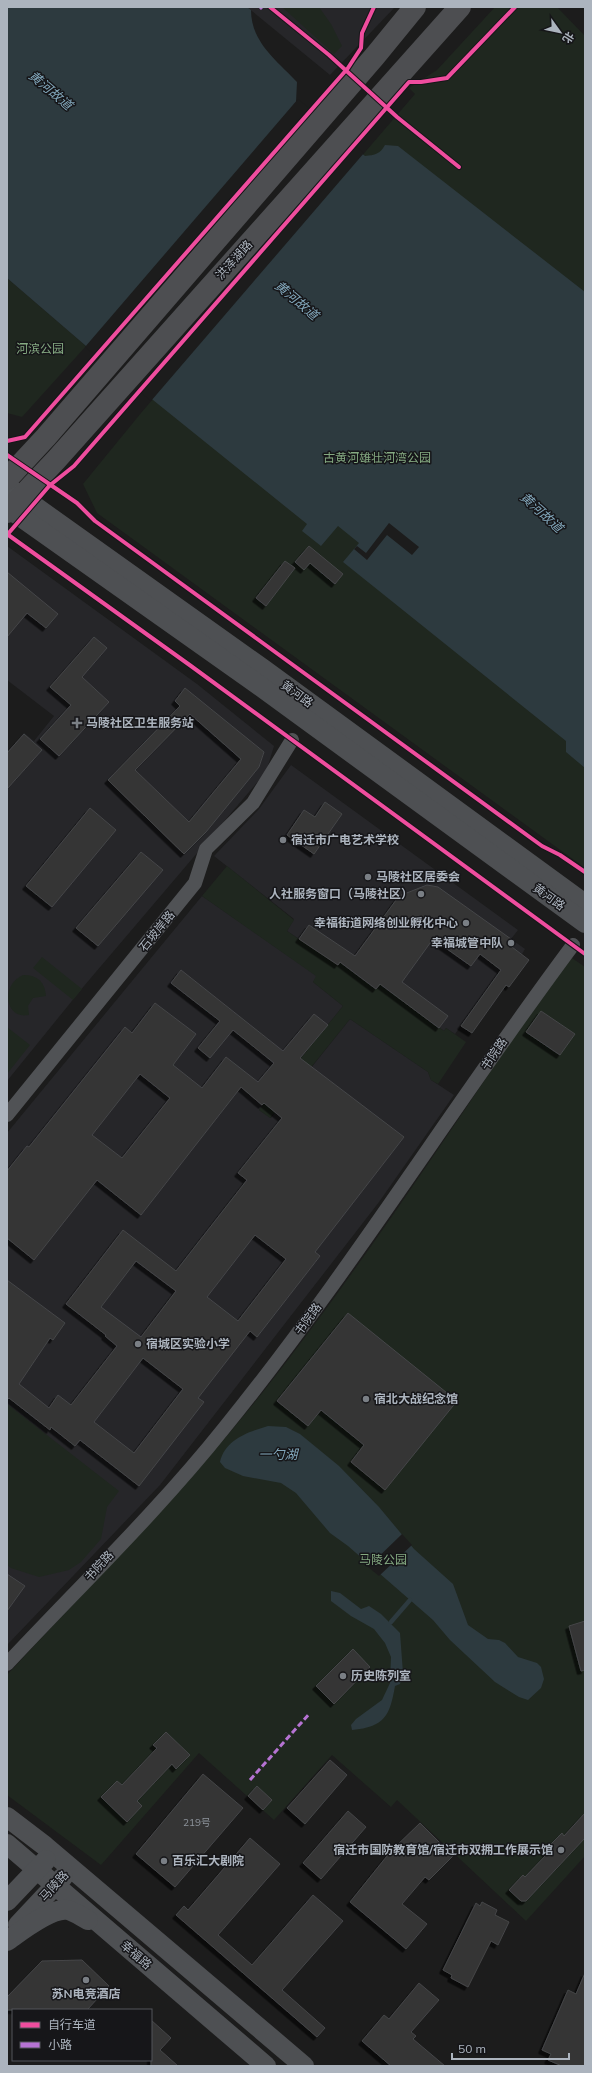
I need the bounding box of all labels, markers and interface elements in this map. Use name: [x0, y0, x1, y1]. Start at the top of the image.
north arrow: [540, 12, 580, 52]
text: 北: [560, 29, 577, 46]
water label: 黄河故道: [26, 67, 78, 114]
street label: 洪泽湖路: [212, 237, 255, 283]
water label: 黄河故道: [272, 277, 324, 324]
park label: 河滨公园: [16, 341, 64, 356]
park label: 古黄河雄壮河湾公园: [323, 450, 431, 465]
water label: 黄河故道: [517, 489, 568, 537]
street label: 黄河路: [278, 677, 316, 710]
place label: 马陵社区卫生服务站: [86, 715, 194, 730]
marker: 马陵社区卫生服务站: [71, 717, 83, 729]
place label: 宿迁市广电艺术学校: [291, 832, 399, 847]
marker: 宿迁市广电艺术学校: [278, 835, 288, 845]
place label: 马陵社区居委会: [376, 869, 460, 884]
marker: 马陵社区居委会: [363, 872, 373, 882]
street label: 黄河路: [530, 880, 568, 913]
place label: 人社服务窗口（马陵社区）: [269, 886, 413, 901]
marker: 人社服务窗口（马陵社区）: [416, 889, 426, 899]
street label: 石坡岸路: [136, 907, 178, 954]
place label: 幸福街道网络创业孵化中心: [314, 915, 458, 930]
marker: 幸福街道网络创业孵化中心: [461, 918, 471, 928]
place label: 幸福城管中队: [431, 935, 503, 950]
marker: 幸福城管中队: [506, 938, 516, 948]
street label: 书院路: [477, 1035, 510, 1073]
street label: 书院路: [291, 1300, 324, 1338]
place label: 宿城区实验小学: [146, 1336, 230, 1351]
marker: 宿城区实验小学: [133, 1339, 143, 1349]
place label: 宿北大战纪念馆: [374, 1391, 458, 1406]
marker: 宿北大战纪念馆: [361, 1394, 371, 1404]
water label: 一勺湖: [258, 1446, 299, 1462]
street label: 书院路: [81, 1547, 116, 1584]
park label: 马陵公园: [359, 1552, 407, 1567]
place label: 历史陈列室: [351, 1668, 411, 1683]
marker: 历史陈列室: [338, 1671, 348, 1681]
house number: 219号: [183, 1816, 211, 1829]
place label: 宿迁市国防教育馆/宿迁市双拥工作展示馆: [333, 1842, 553, 1857]
marker: 宿迁市国防教育馆/宿迁市双拥工作展示馆: [556, 1845, 566, 1855]
place label: 百乐汇大剧院: [172, 1853, 244, 1868]
marker: 百乐汇大剧院: [159, 1856, 169, 1866]
street label: 马陵路: [36, 1867, 71, 1904]
street label: 幸福路: [118, 1937, 155, 1972]
marker: 苏N电竞酒店: [81, 1975, 91, 1985]
place label: 苏N电竞酒店: [51, 1986, 121, 2001]
legend: [12, 2009, 152, 2061]
text: 自行车道: [48, 2017, 96, 2032]
scale bar: [452, 2035, 569, 2061]
text: 小路: [48, 2037, 72, 2052]
text: 50 m: [458, 2041, 486, 2056]

